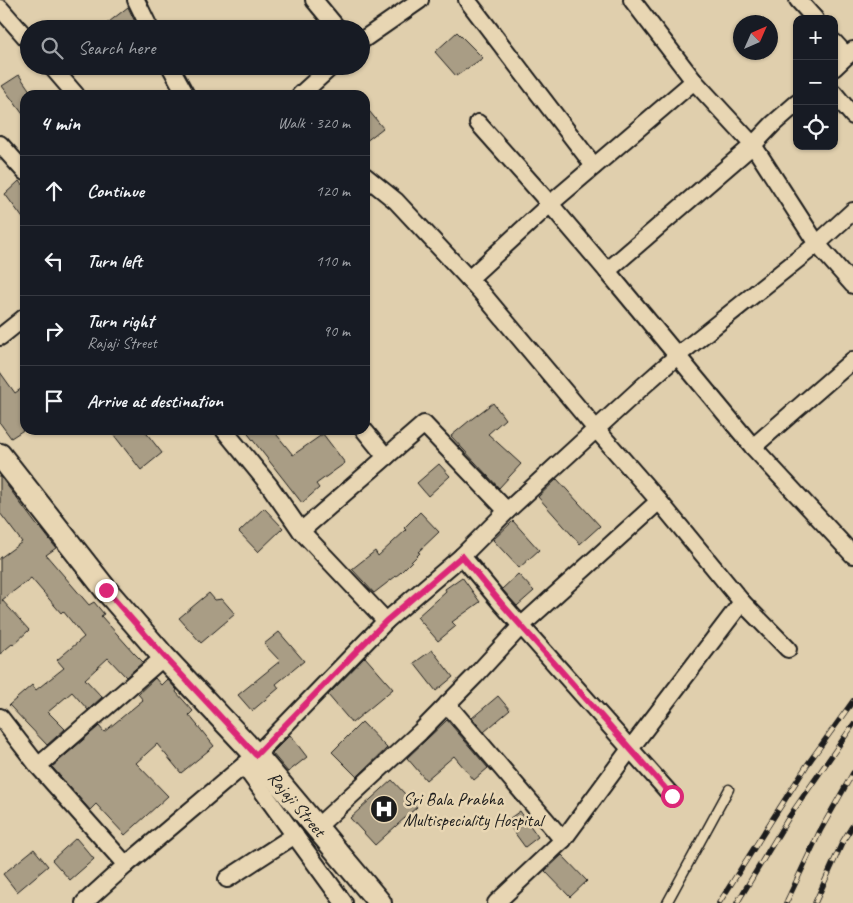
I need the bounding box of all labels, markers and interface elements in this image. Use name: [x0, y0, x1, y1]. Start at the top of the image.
north arrow: [733, 15, 778, 60]
map controls: [793, 15, 838, 150]
button: +: [793, 15, 838, 60]
search box: [20, 20, 370, 75]
icon: search: [38, 34, 66, 62]
text: Search here: [78, 36, 155, 60]
button: −: [793, 60, 838, 105]
button: locate: [793, 105, 838, 150]
text: 4 min: [40, 110, 80, 136]
text: Walk · 320 m: [278, 113, 350, 133]
icon: ahead: [40, 177, 68, 205]
text: Continue: [87, 179, 144, 203]
text: 120 m: [316, 181, 350, 201]
icon: left: [40, 247, 68, 275]
text: Turn left: [87, 249, 142, 273]
text: 110 m: [316, 251, 350, 271]
text: Turn right: [87, 309, 154, 333]
icon: right: [40, 317, 68, 345]
text: 90 m: [323, 321, 350, 341]
text: Rajaji Street: [87, 333, 157, 353]
icon: arrive: [40, 387, 68, 415]
text: Arrive at destination: [87, 389, 223, 413]
route end: [95, 579, 118, 602]
street label: Rajaji Street: [263, 767, 332, 843]
route start: [661, 785, 684, 808]
place label: Sri Bala Prabha Multispeciality Hospital: [403, 788, 546, 831]
hospital icon: Sri Bala Prabha Multispeciality Hospital: [369, 794, 399, 824]

